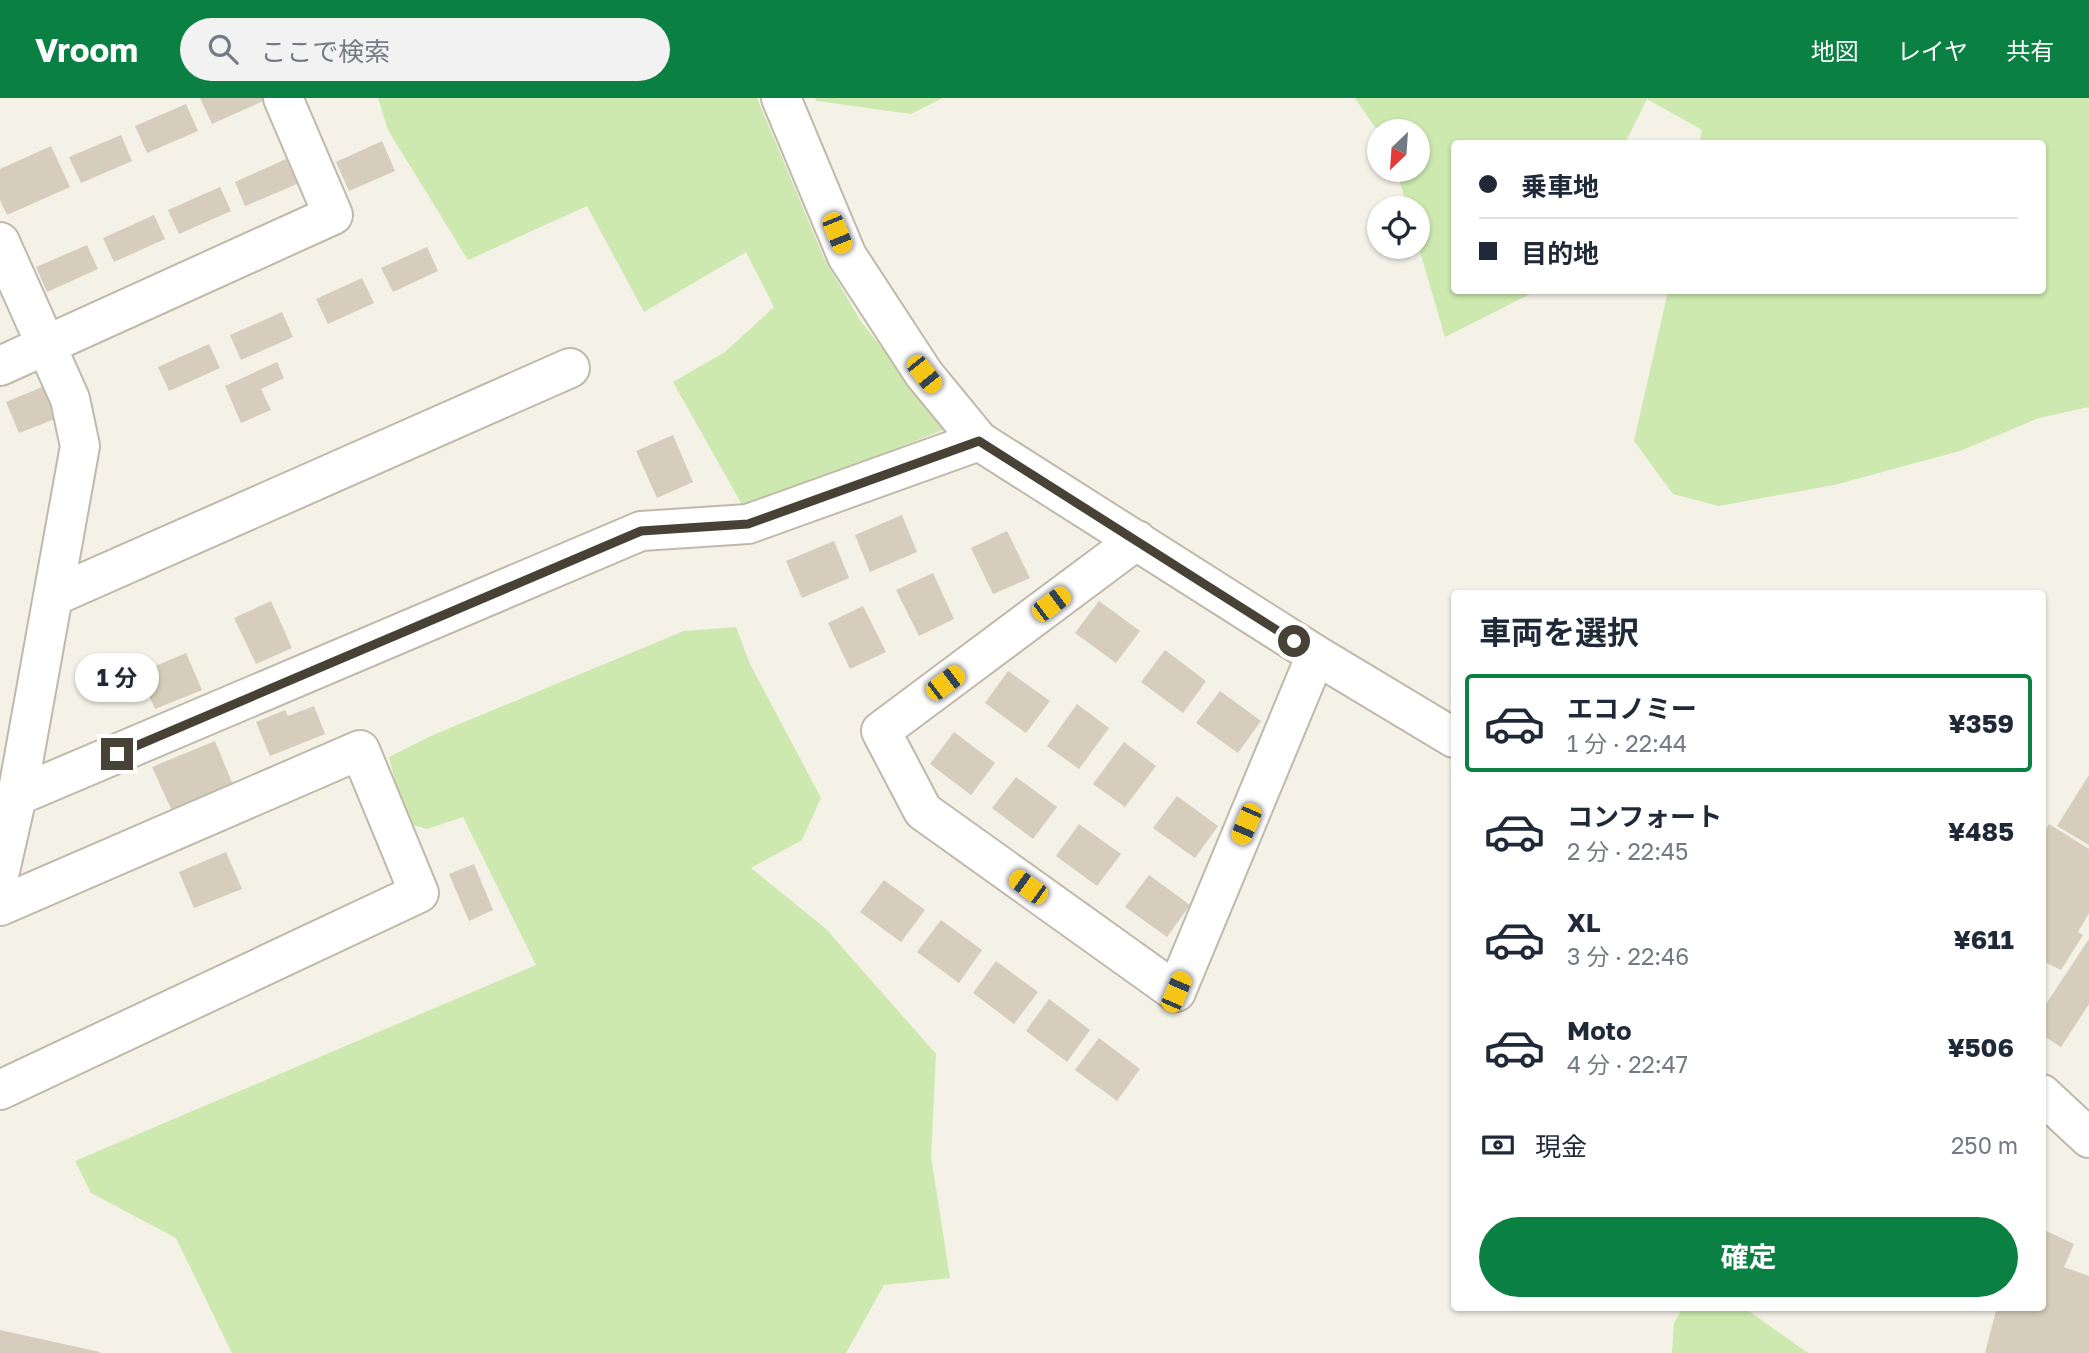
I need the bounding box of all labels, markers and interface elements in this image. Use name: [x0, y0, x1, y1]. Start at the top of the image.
search box: [180, 18, 670, 81]
text: Vroom: [35, 30, 138, 69]
icon: search: [204, 30, 242, 68]
text: ここで検索: [260, 36, 390, 67]
text: 地図: [1811, 36, 1859, 65]
text: レイヤ: [1897, 36, 1968, 65]
text: 共有: [2006, 36, 2054, 65]
north arrow: [1367, 119, 1430, 182]
map controls: [1367, 119, 1430, 259]
text: 乗車地: [1521, 171, 1599, 202]
button: locate: [1367, 196, 1430, 259]
car: [820, 210, 855, 256]
text: 目的地: [1521, 238, 1599, 269]
car: [903, 351, 946, 397]
car: [1028, 583, 1075, 625]
text: 車両を選択: [1479, 613, 1639, 651]
route start: [1278, 625, 1310, 657]
callout: 1 分: [75, 652, 159, 702]
car: [922, 662, 969, 704]
text: 1 分: [97, 663, 137, 691]
icon: car: [1483, 692, 1546, 755]
text: エコノミー: [1567, 693, 1697, 724]
text: ¥359: [1949, 708, 2014, 739]
text: 1 分 · 22:44: [1567, 729, 1687, 757]
route end: [101, 738, 133, 770]
icon: car: [1483, 800, 1546, 863]
car: [1229, 801, 1264, 847]
text: コンフォート: [1567, 801, 1722, 832]
text: ¥485: [1948, 816, 2014, 847]
text: 2 分 · 22:45: [1567, 837, 1688, 865]
car: [1005, 866, 1052, 908]
text: XL: [1567, 907, 1601, 938]
icon: car: [1483, 908, 1546, 971]
text: ¥611: [1954, 924, 2014, 955]
text: 3 分 · 22:46: [1567, 942, 1689, 970]
car: [1159, 969, 1194, 1015]
text: Moto: [1567, 1015, 1632, 1046]
icon: car: [1483, 1016, 1546, 1079]
text: ¥506: [1948, 1032, 2014, 1063]
text: 4 分 · 22:47: [1567, 1050, 1688, 1078]
icon: cash: [1479, 1126, 1517, 1164]
text: 現金: [1535, 1131, 1587, 1162]
text: 250 m: [1951, 1131, 2018, 1159]
button: 確定: [1479, 1217, 2018, 1297]

